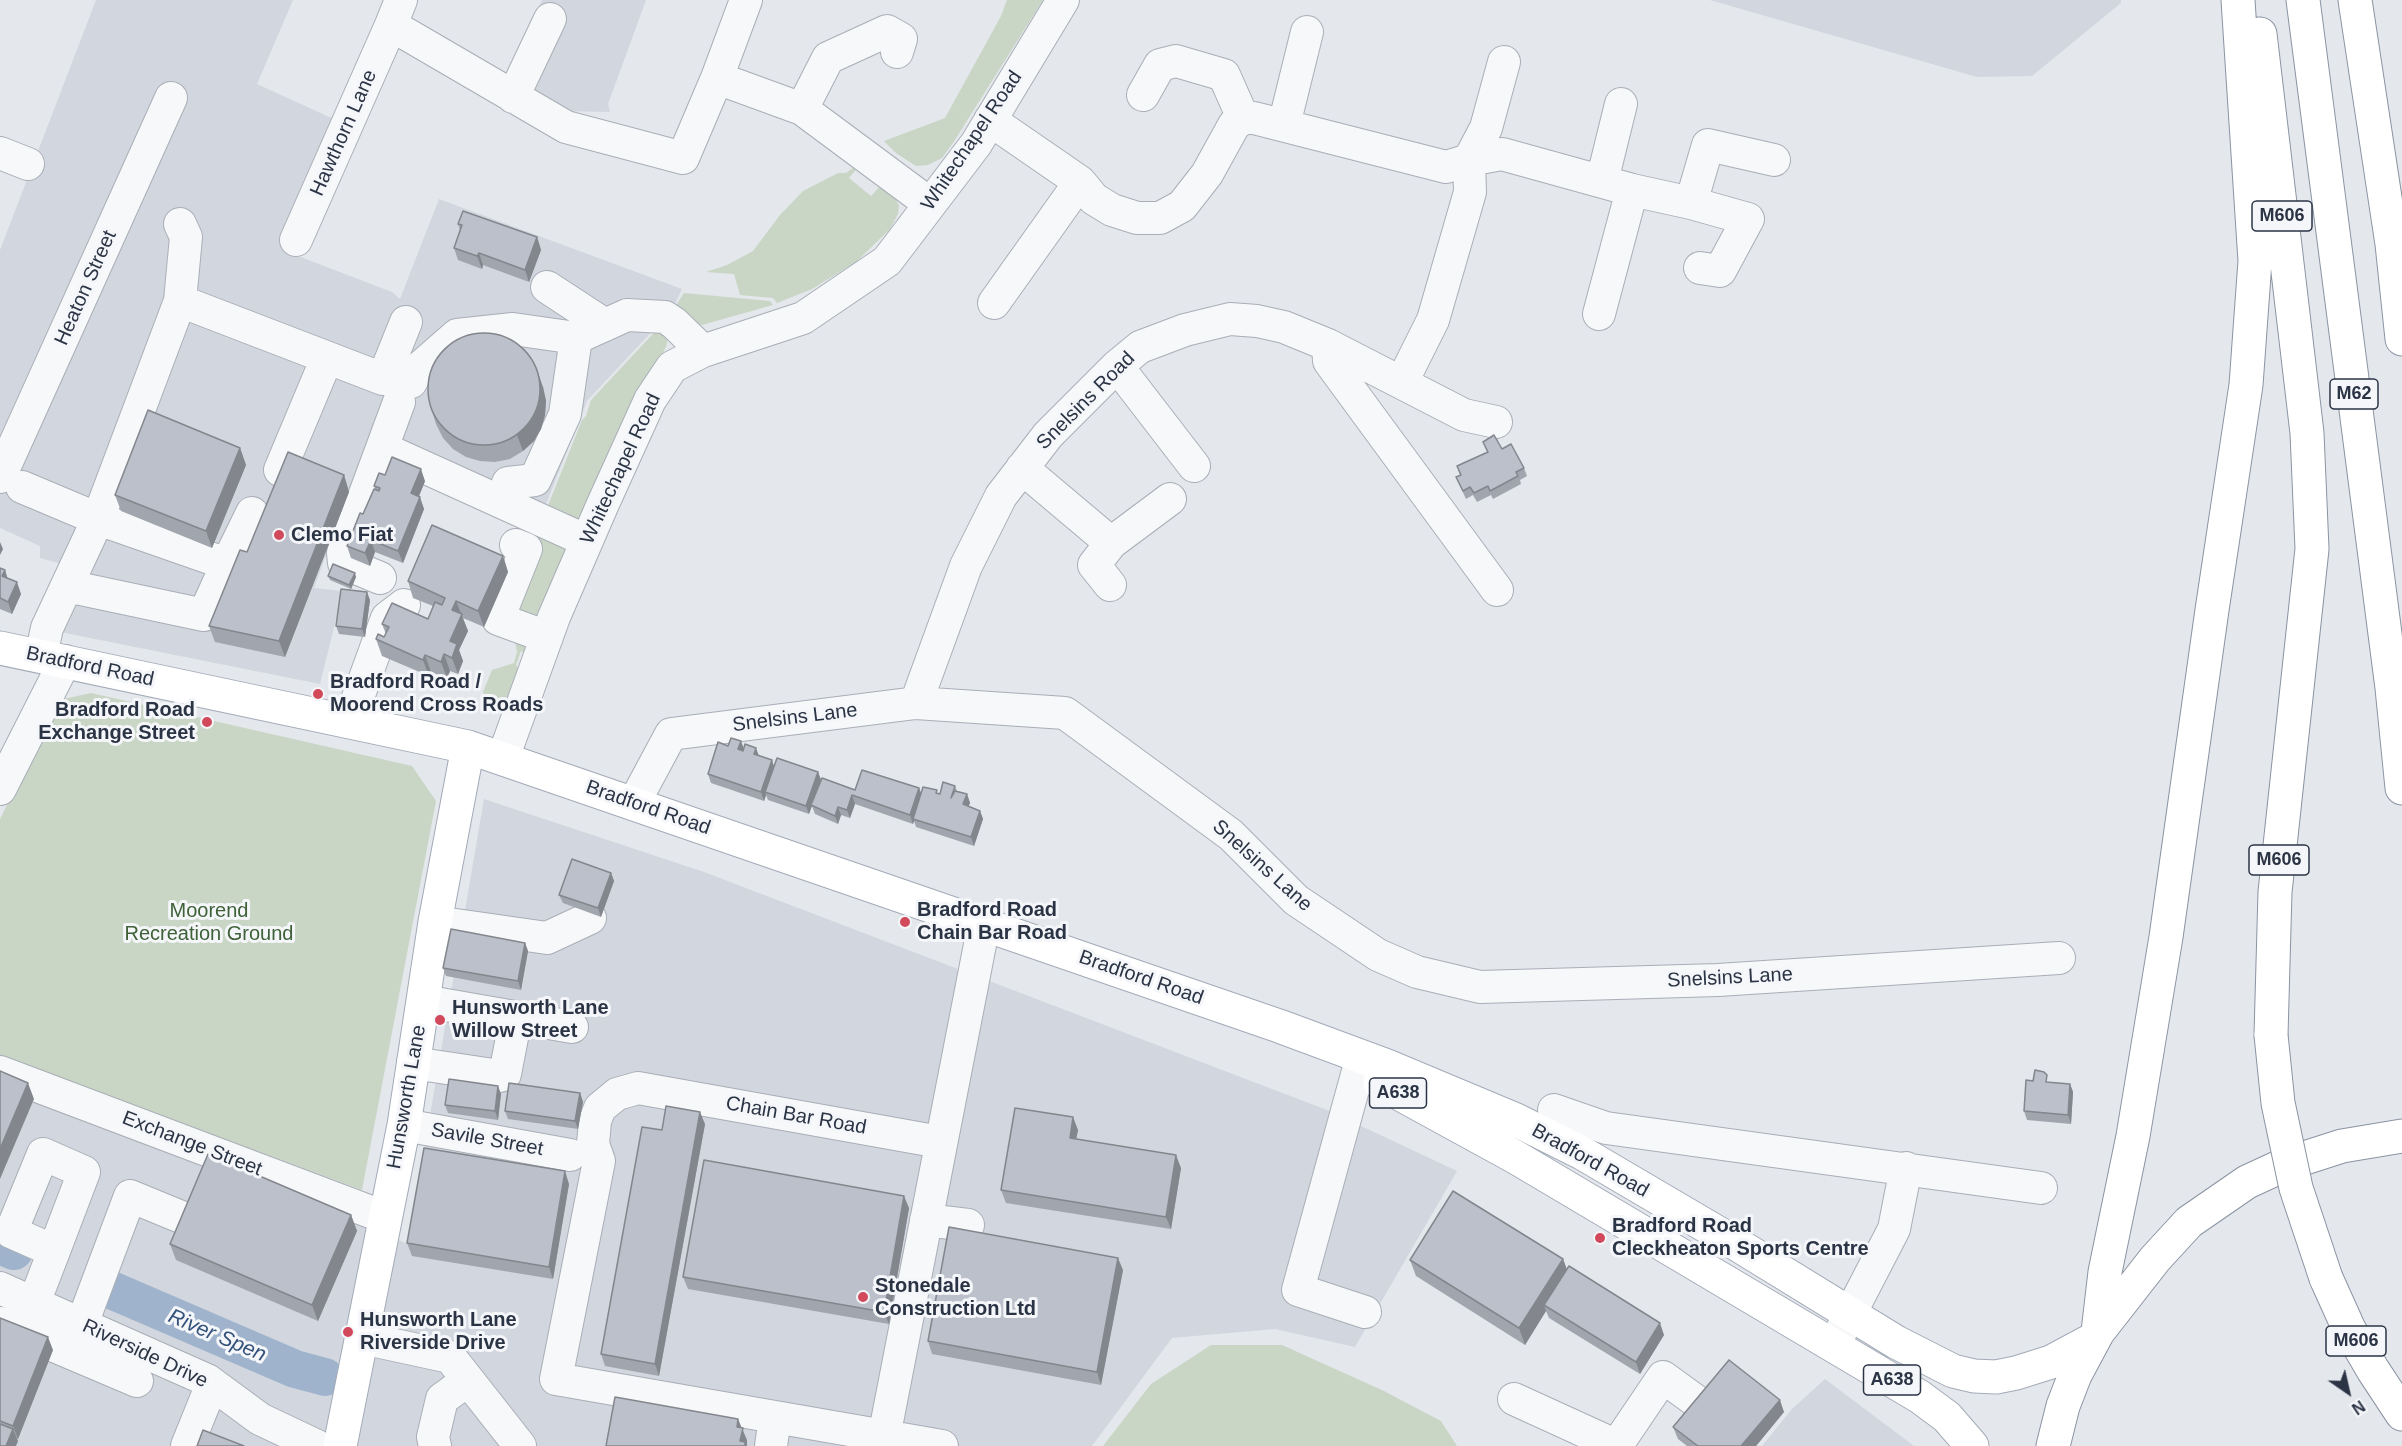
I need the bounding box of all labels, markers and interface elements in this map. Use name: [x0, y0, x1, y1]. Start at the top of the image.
street label: Hawthorn Lane: [305, 66, 383, 200]
street label: Whitechapel Road: [916, 67, 1028, 215]
road number: M606: [2252, 201, 2312, 231]
street label: Heaton Street: [50, 227, 122, 349]
street label: Snelsins Road: [1032, 347, 1140, 455]
road number: M62: [2330, 379, 2378, 409]
street label: Whitechapel Road: [576, 390, 666, 548]
place label: Clemo Fiat: [291, 523, 393, 547]
marker: Clemo Fiat: [272, 528, 286, 542]
street label: Bradford Road: [24, 642, 156, 692]
place label: Bradford Road / Moorend Cross Roads: [330, 670, 543, 717]
marker: Bradford Road / Moorend Cross Roads: [311, 687, 325, 701]
place label: Bradford Road Exchange Street: [38, 698, 195, 745]
street label: Snelsins Lane: [731, 698, 859, 738]
marker: Bradford Road Exchange Street: [200, 715, 214, 729]
street label: Bradford Road: [583, 775, 713, 841]
street label: Snelsins Lane: [1207, 815, 1317, 917]
road number: M606: [2249, 845, 2309, 875]
place label: Bradford Road Chain Bar Road: [917, 898, 1067, 945]
park label: Moorend Recreation Ground: [125, 899, 293, 946]
marker: Bradford Road Chain Bar Road: [898, 915, 912, 929]
street label: Bradford Road: [1076, 945, 1206, 1011]
street label: Snelsins Lane: [1667, 963, 1793, 993]
place label: Hunsworth Lane Willow Street: [452, 996, 609, 1043]
marker: Hunsworth Lane Willow Street: [433, 1013, 447, 1027]
street label: Hunsworth Lane: [383, 1023, 431, 1171]
road number: A638: [1370, 1078, 1426, 1108]
street label: Chain Bar Road: [724, 1092, 868, 1140]
street label: Exchange Street: [119, 1106, 265, 1182]
street label: Savile Street: [429, 1118, 545, 1162]
street label: Bradford Road: [1527, 1119, 1653, 1203]
place label: Bradford Road Cleckheaton Sports Centre: [1612, 1214, 1869, 1261]
marker: Bradford Road Cleckheaton Sports Centre: [1593, 1231, 1607, 1245]
place label: Stonedale Construction Ltd: [875, 1274, 1036, 1321]
marker: Stonedale Construction Ltd: [856, 1290, 870, 1304]
water label: River Spen: [164, 1304, 270, 1368]
place label: Hunsworth Lane Riverside Drive: [360, 1308, 517, 1355]
street label: Riverside Drive: [78, 1314, 212, 1394]
marker: Hunsworth Lane Riverside Drive: [341, 1325, 355, 1339]
road number: M606: [2326, 1326, 2386, 1356]
north arrow: [2318, 1362, 2378, 1422]
road number: A638: [1864, 1365, 1920, 1395]
text: N: [2349, 1397, 2368, 1418]

